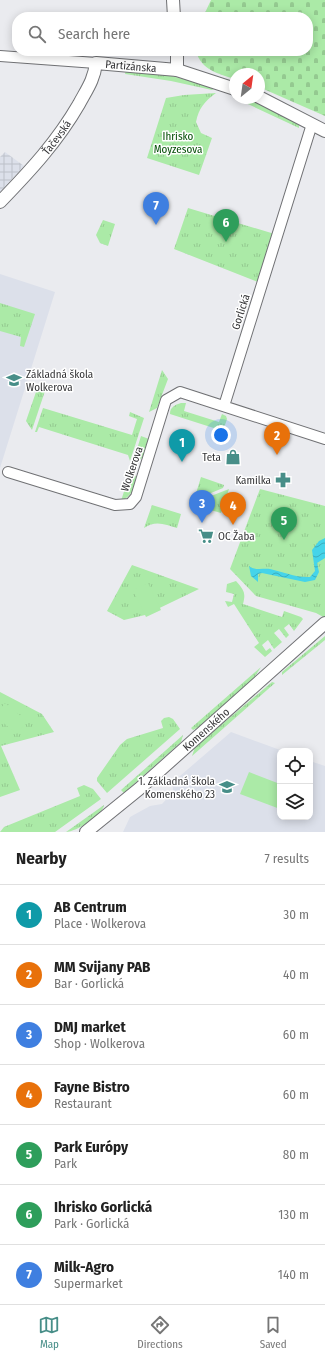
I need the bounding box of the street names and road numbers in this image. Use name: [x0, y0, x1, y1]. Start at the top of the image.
street label: Partizánska: [105, 57, 157, 75]
street label: Ťačevská: [39, 118, 74, 157]
street label: Gorlická: [229, 293, 253, 331]
street label: Wolkerova: [118, 445, 146, 493]
street label: Komenského: [180, 705, 232, 753]

